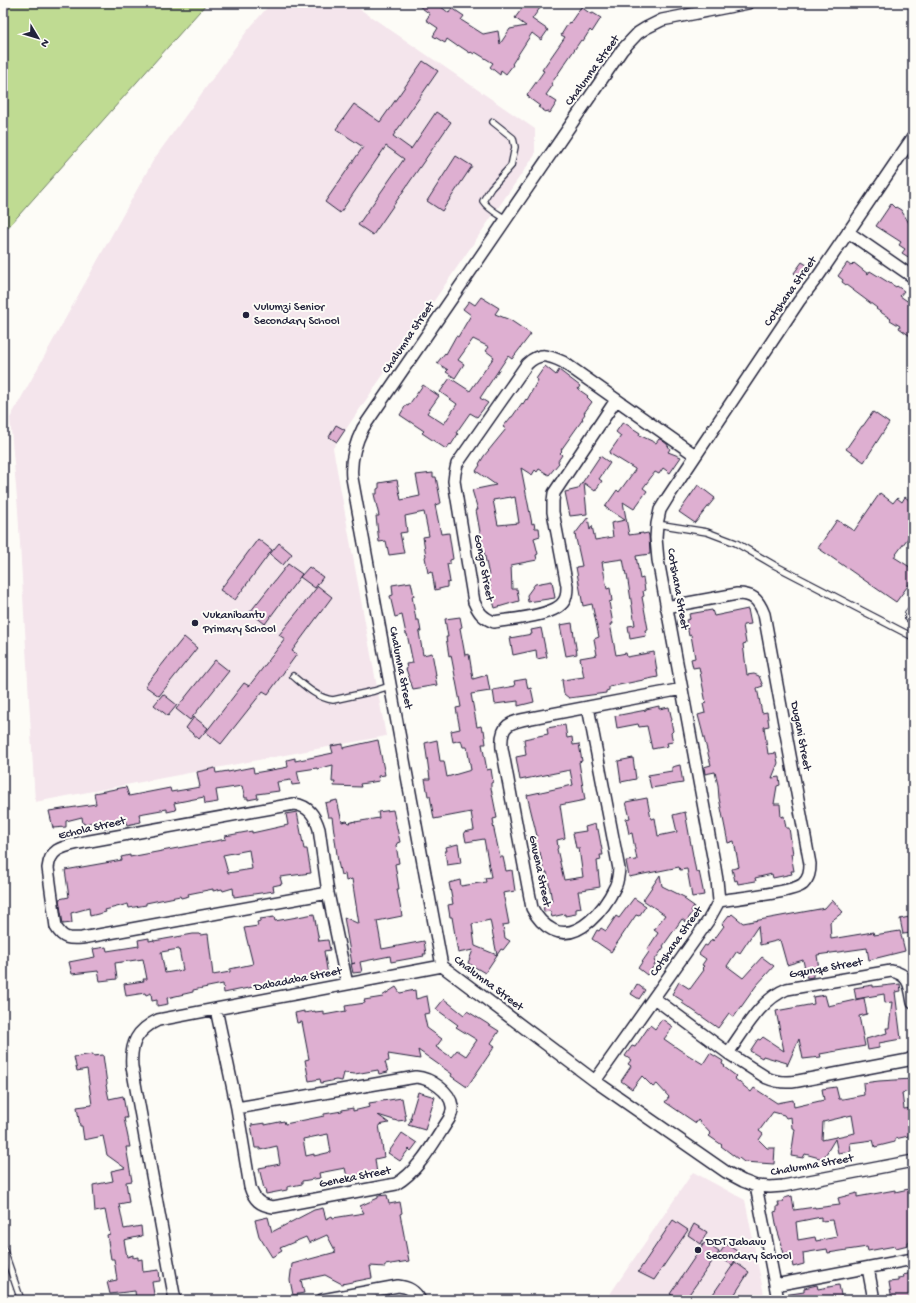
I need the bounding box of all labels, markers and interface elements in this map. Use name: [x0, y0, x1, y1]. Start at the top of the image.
north arrow: [18, 18, 58, 58]
street label: Chalumna Street: [563, 32, 624, 109]
text: N: [37, 36, 51, 49]
street label: Cotshana Street: [762, 253, 821, 330]
street label: Chalumna Street: [380, 299, 439, 377]
place label: Vulumzi Senior Secondary School: [253, 301, 340, 329]
marker: Vulumzi Senior Secondary School: [241, 310, 251, 320]
street label: Gongo Street: [470, 534, 497, 603]
street label: Cotshana Street: [663, 547, 691, 632]
place label: Vukanibantu Primary School: [202, 609, 276, 637]
marker: Vukanibantu Primary School: [190, 618, 200, 628]
street label: Chalumna Street: [385, 626, 415, 711]
street label: Dugani Street: [786, 699, 814, 773]
street label: Echola Street: [57, 814, 128, 844]
street label: Gnuena Street: [525, 834, 554, 909]
street label: Cotshana Street: [648, 903, 707, 980]
street label: Chalumna Street: [450, 953, 526, 1015]
street label: Gqunqe Street: [788, 955, 865, 982]
street label: Dabadaba Street: [252, 964, 344, 996]
street label: Chalumna Street: [770, 1152, 855, 1180]
street label: Geneka Street: [318, 1164, 393, 1192]
place label: DDT Jabavu Secondary School: [705, 1236, 792, 1264]
marker: DDT Jabavu Secondary School: [693, 1245, 703, 1255]

